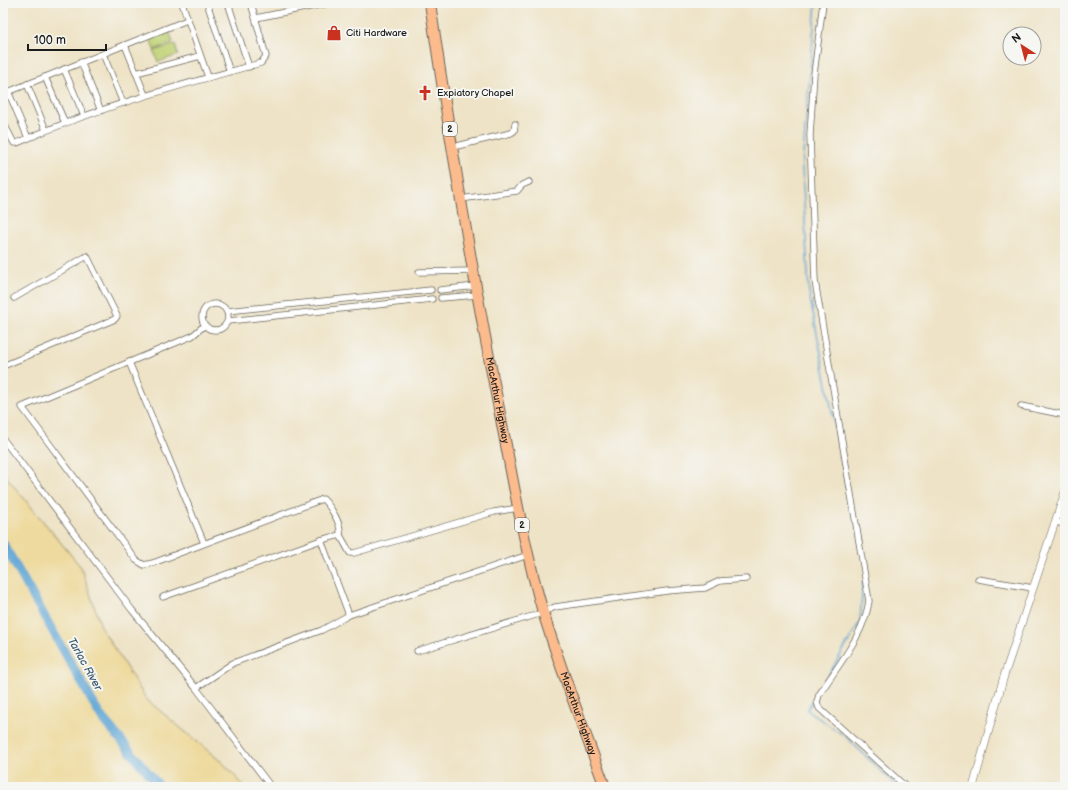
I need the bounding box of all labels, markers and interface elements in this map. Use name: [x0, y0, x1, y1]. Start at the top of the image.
shop icon: Citi Hardware: [325, 24, 343, 42]
scale bar: [28, 26, 106, 52]
north arrow: [1002, 26, 1042, 66]
place label: Citi Hardware: [346, 27, 407, 39]
text: N: [1009, 31, 1024, 46]
text: 100 m: [34, 33, 66, 48]
church icon: Expiatory Chapel: [416, 84, 434, 102]
place label: Expiatory Chapel: [437, 87, 513, 99]
road number: 2: [443, 122, 457, 136]
street label: MacArthur Highway: [483, 356, 512, 445]
road number: 2: [515, 518, 529, 532]
water label: Tarlac River: [65, 635, 105, 694]
street label: MacArthur Highway: [557, 670, 599, 757]

